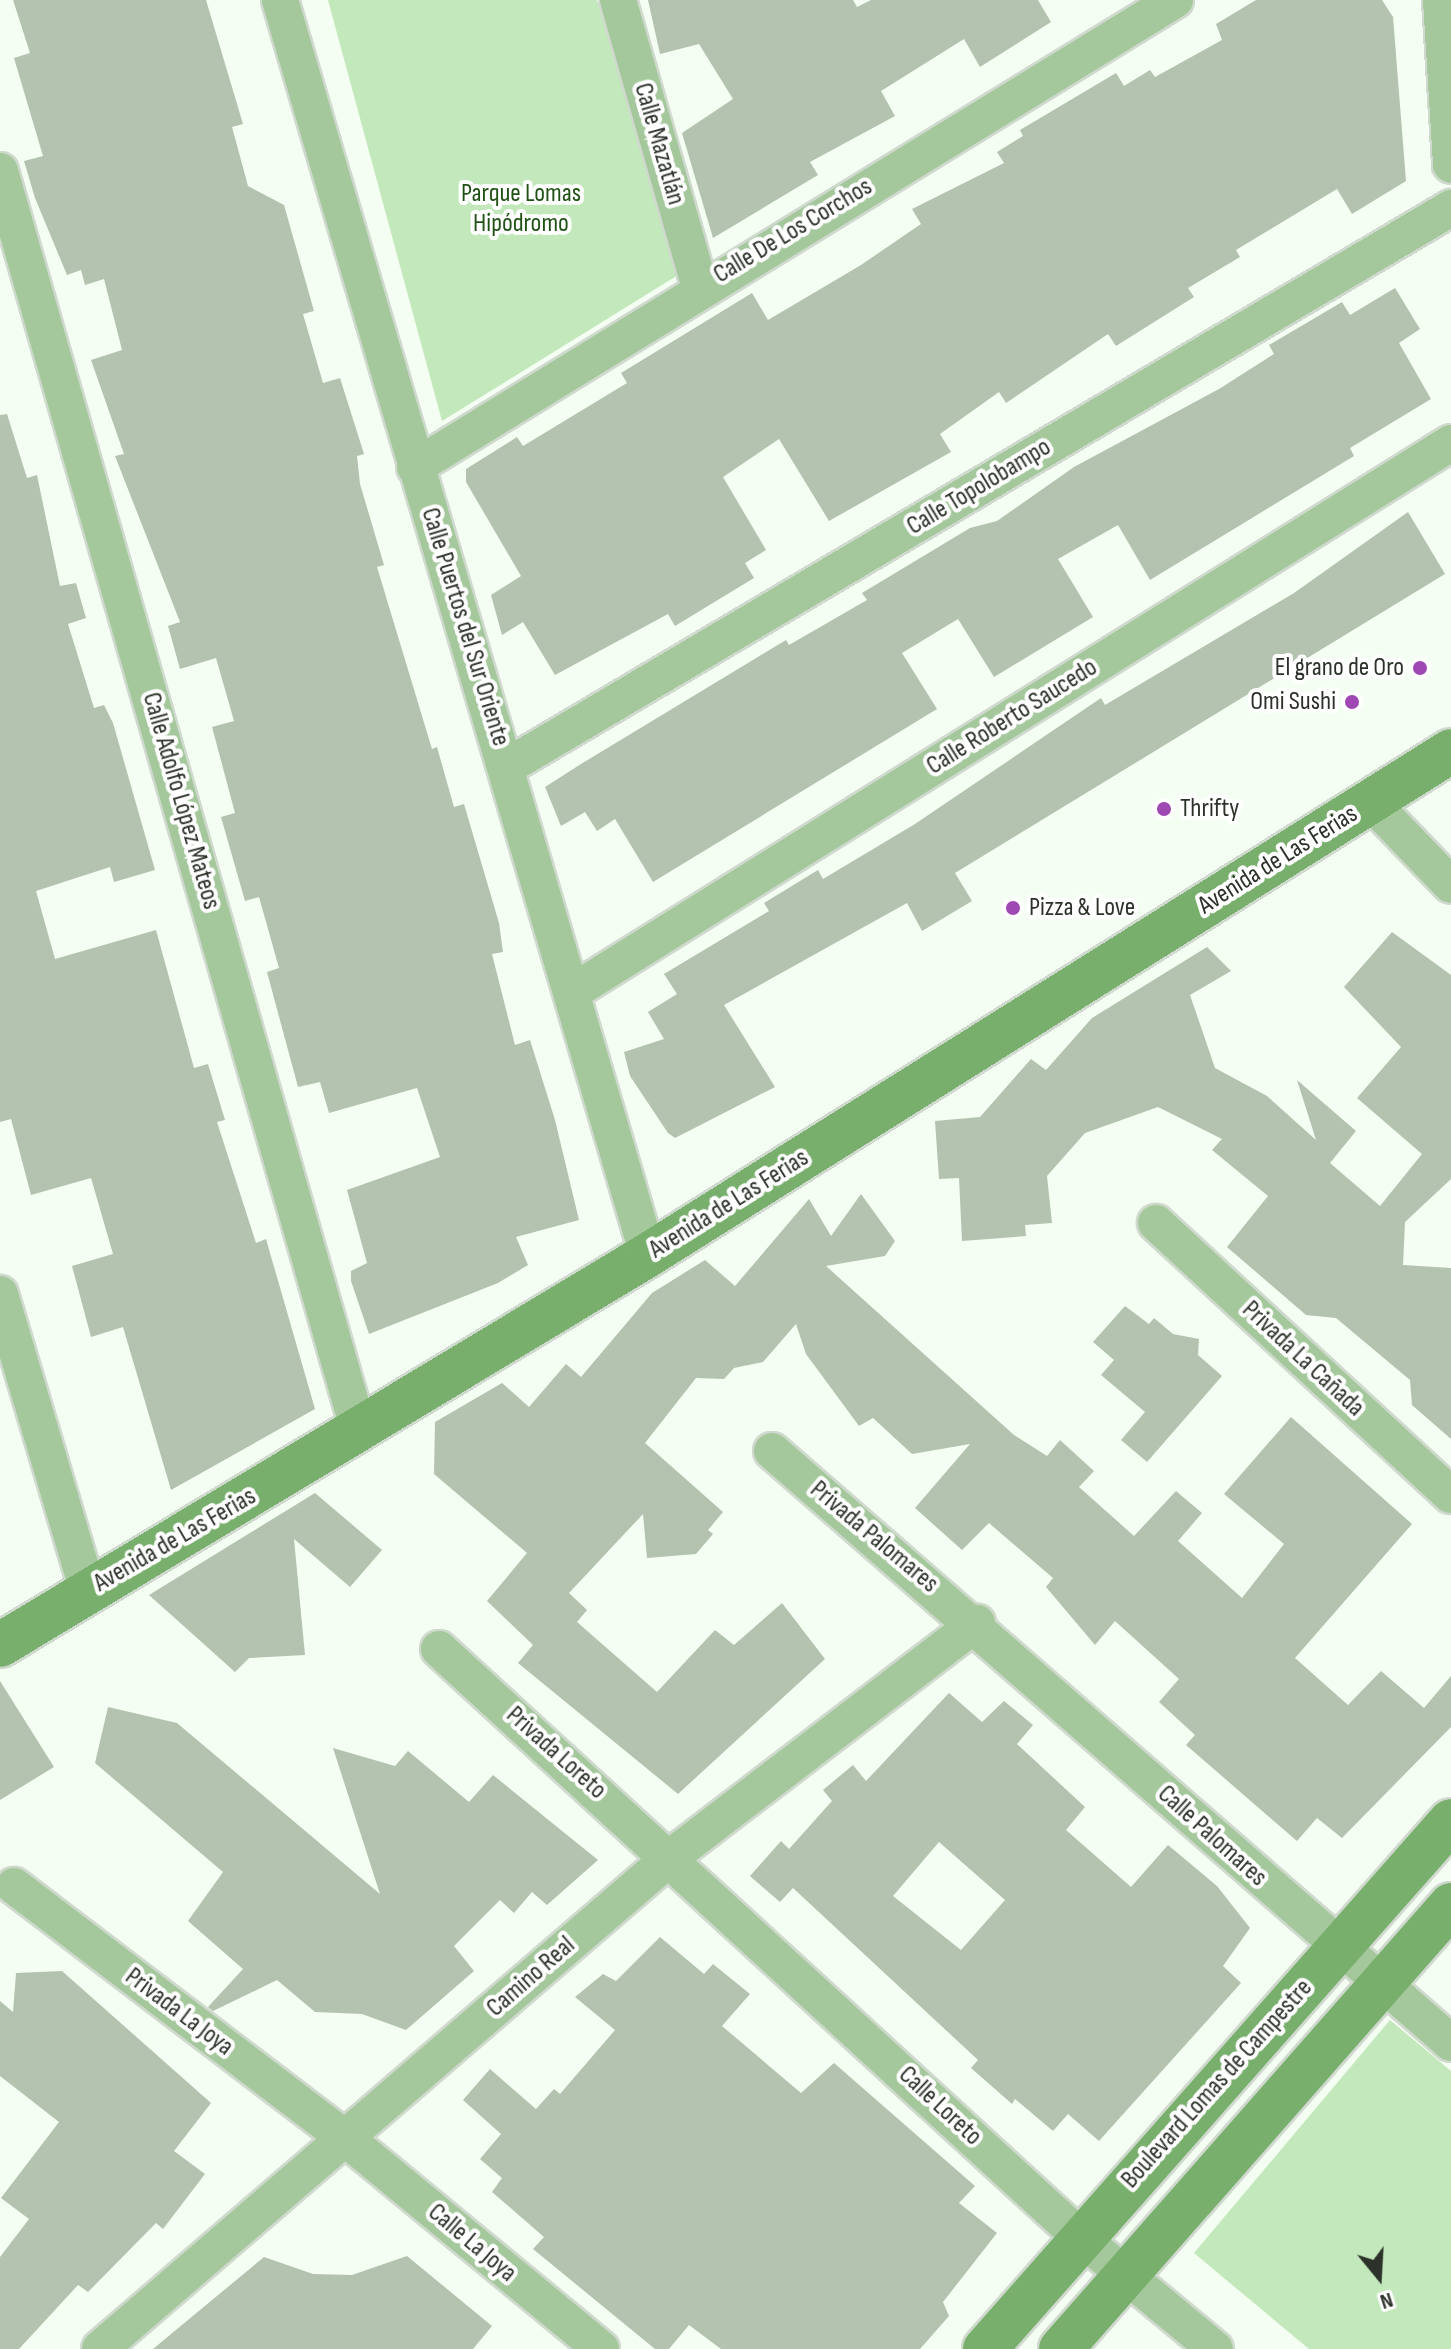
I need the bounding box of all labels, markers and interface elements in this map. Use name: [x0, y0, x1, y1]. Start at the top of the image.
street label: Calle Mazatlán: [627, 80, 691, 208]
street label: Calle De Los Corchos: [708, 171, 878, 291]
park label: Parque Lomas Hipódromo: [461, 178, 581, 240]
street label: Calle Topolobampo: [901, 432, 1057, 542]
street label: Calle Puertos del Sur Oriente: [414, 504, 516, 750]
street label: Calle Roberto Saucedo: [921, 652, 1103, 782]
place label: El grano de Oro: [1275, 652, 1404, 684]
marker: El grano de Oro: [1411, 659, 1429, 677]
place label: Omi Sushi: [1250, 686, 1336, 718]
street label: Calle Adolfo López Mateos: [135, 689, 227, 913]
marker: Omi Sushi: [1343, 693, 1361, 711]
place label: Thrifty: [1180, 793, 1239, 825]
street label: Avenida de Las Ferias: [1192, 798, 1364, 922]
marker: Thrifty: [1155, 800, 1173, 818]
place label: Pizza & Love: [1029, 892, 1135, 924]
marker: Pizza & Love: [1004, 899, 1022, 917]
street label: Avenida de Las Ferias: [643, 1142, 815, 1266]
street label: Privada La Cañada: [1235, 1294, 1371, 1424]
street label: Privada Palomares: [804, 1474, 944, 1600]
street label: Avenida de Las Ferias: [88, 1481, 262, 1599]
street label: Privada Loreto: [499, 1700, 613, 1806]
street label: Calle Palomares: [1151, 1779, 1273, 1893]
street label: Camino Real: [480, 1930, 582, 2024]
street label: Privada La Joya: [119, 1961, 239, 2063]
street label: Boulevard Lomas de Campestre: [1115, 1973, 1319, 2195]
street label: Calle Loreto: [892, 2060, 988, 2152]
street label: Calle La Joya: [421, 2197, 523, 2289]
north arrow: [1339, 2237, 1419, 2317]
text: N: [1377, 2286, 1396, 2315]

